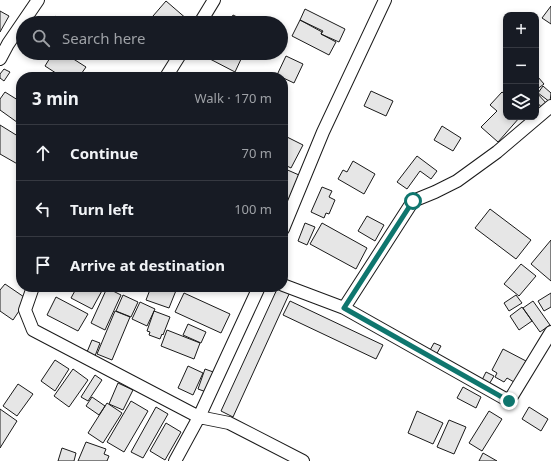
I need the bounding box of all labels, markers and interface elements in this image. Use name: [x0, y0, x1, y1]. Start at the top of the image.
map controls: [503, 12, 539, 120]
button: +: [503, 12, 539, 48]
search box: [16, 16, 288, 60]
icon: search: [30, 27, 52, 49]
text: Search here: [62, 28, 145, 48]
button: −: [503, 48, 539, 84]
button: layers: [503, 84, 539, 120]
text: 3 min: [32, 87, 79, 110]
text: Walk · 170 m: [194, 89, 272, 107]
icon: ahead: [32, 142, 54, 164]
text: Continue: [70, 143, 138, 163]
text: 70 m: [242, 144, 272, 162]
route start: [404, 192, 422, 210]
icon: left: [32, 198, 54, 220]
text: Turn left: [70, 199, 134, 219]
text: 100 m: [234, 200, 272, 218]
icon: arrive: [32, 254, 54, 276]
text: Arrive at destination: [70, 255, 225, 275]
route end: [500, 392, 518, 410]

